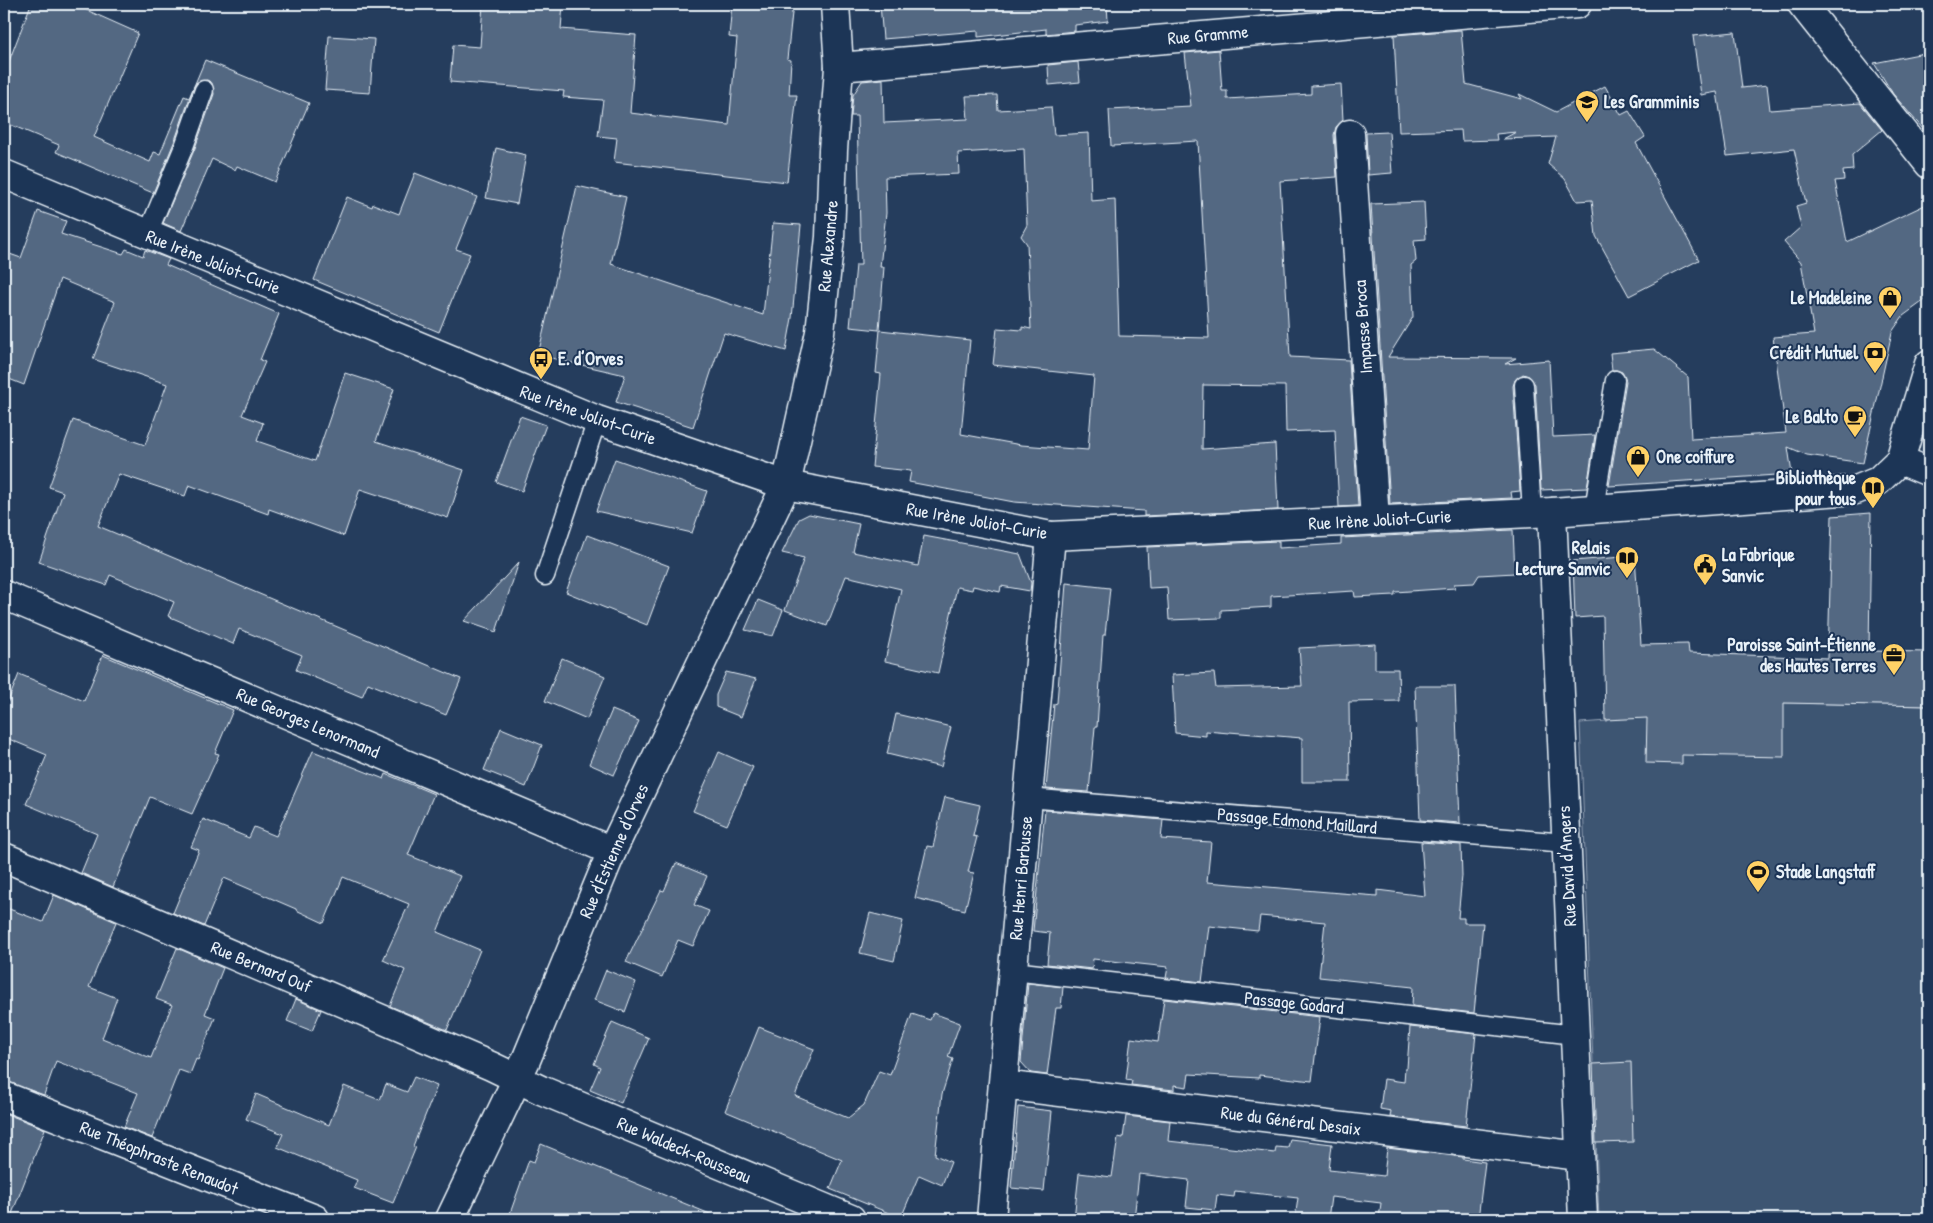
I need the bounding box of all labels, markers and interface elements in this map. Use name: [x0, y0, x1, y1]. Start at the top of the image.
street label: Rue Gramme: [1167, 19, 1249, 50]
school or university icon: Les Gramminis: [1574, 89, 1600, 123]
place label: Les Gramminis: [1604, 89, 1699, 114]
street label: Rue Alexandre: [811, 199, 844, 293]
street label: Rue Irène Joliot-Curie: [142, 223, 284, 300]
street label: Impasse Broca: [1347, 279, 1378, 375]
place label: Le Madeleine: [1791, 285, 1873, 310]
shop icon: Le Madeleine: [1877, 285, 1903, 319]
place label: Crédit Mutuel: [1769, 340, 1859, 365]
bank icon: Crédit Mutuel: [1862, 340, 1888, 374]
bus stop icon: E. d’Orves: [528, 346, 554, 380]
place label: E. d’Orves: [558, 346, 623, 371]
street label: Rue Irène Joliot-Curie: [517, 378, 660, 451]
place label: Le Balto: [1786, 404, 1839, 429]
cafe icon: Le Balto: [1842, 404, 1868, 438]
shop icon: One coiffure: [1625, 444, 1651, 478]
place label: One coiffure: [1656, 444, 1735, 469]
place label: Bibliothèque pour tous: [1776, 465, 1857, 512]
library icon: Bibliothèque pour tous: [1860, 475, 1886, 509]
street label: Rue Irène Joliot-Curie: [904, 496, 1050, 545]
street label: Rue Irène Joliot-Curie: [1308, 503, 1452, 536]
place label: Relais Lecture Sanvic: [1516, 535, 1611, 581]
place label: La Fabrique Sanvic: [1722, 542, 1796, 588]
library icon: Relais Lecture Sanvic: [1614, 545, 1640, 579]
public building icon: La Fabrique Sanvic: [1692, 552, 1718, 586]
place label: Paroisse Saint-Étienne des Hautes Terres: [1727, 632, 1877, 678]
office icon: Paroisse Saint-Étienne des Hautes Terres: [1881, 642, 1907, 676]
street label: Rue Georges Lenormand: [233, 681, 384, 764]
street label: Rue d'Estienne d'Orves: [573, 780, 654, 922]
street label: Passage Edmond Maillard: [1216, 801, 1378, 840]
street label: Rue David d'Angers: [1551, 805, 1582, 927]
street label: Rue Henri Barbusse: [1003, 815, 1038, 941]
sports icon: Stade Langstaff: [1745, 859, 1771, 893]
place label: Stade Langstaff: [1776, 859, 1876, 885]
street label: Rue Bernard Ouf: [207, 934, 316, 999]
street label: Passage Godard: [1243, 985, 1345, 1020]
street label: Rue du Général Desaix: [1220, 1100, 1362, 1141]
street label: Rue Waldeck-Rousseau: [613, 1110, 755, 1189]
street label: Rue Théophraste Renaudot: [76, 1114, 243, 1201]

